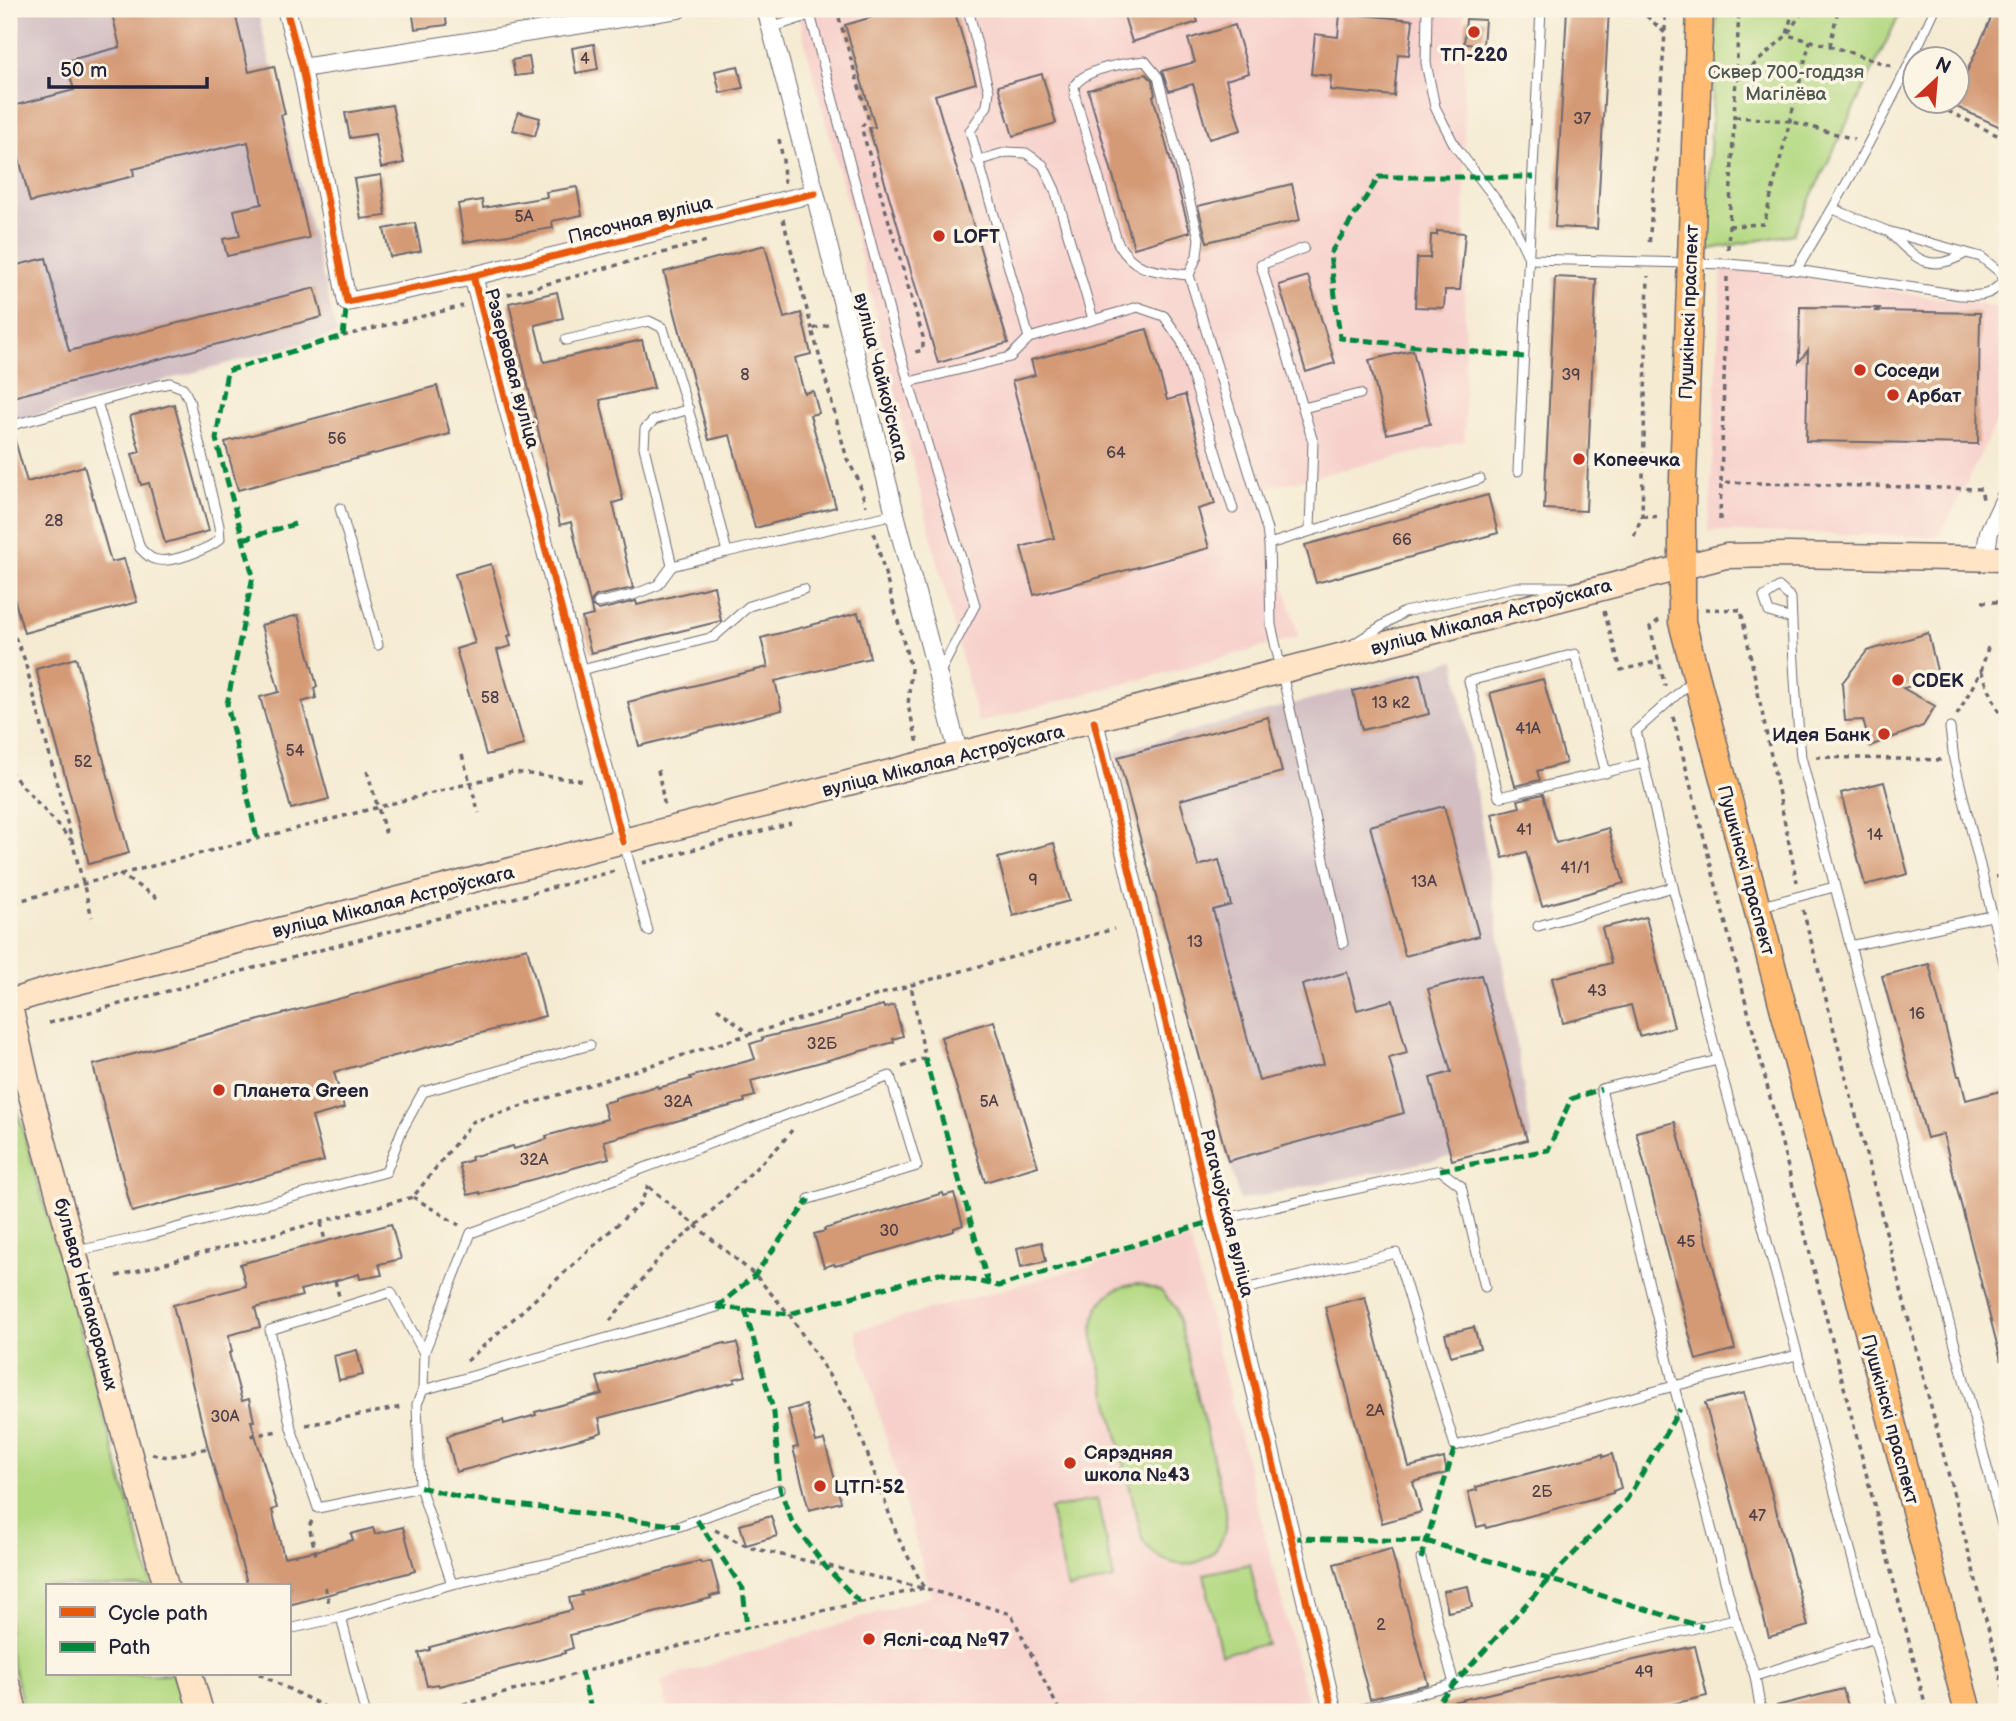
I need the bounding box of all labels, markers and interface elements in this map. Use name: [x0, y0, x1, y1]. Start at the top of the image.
marker: ТП-220: [1466, 24, 1482, 40]
place label: ТП-220: [1440, 44, 1508, 67]
scale bar: [49, 46, 206, 90]
north arrow: [1900, 46, 1970, 116]
house number: 4: [580, 50, 590, 69]
text: N: [1931, 53, 1954, 80]
text: 50 m: [60, 58, 107, 83]
park label: Сквер 700-годдзя Магілёва: [1708, 61, 1864, 106]
house number: 37: [1573, 110, 1591, 129]
street label: Пясочная вуліца: [566, 191, 715, 250]
house number: 5А: [515, 208, 534, 227]
street label: Пушкінскі праспект: [1675, 224, 1704, 400]
place label: LOFT: [953, 226, 1000, 249]
marker: LOFT: [931, 228, 947, 244]
street label: Рэзервовая вуліца: [479, 286, 544, 451]
street label: вуліца Чайкоўскага: [848, 290, 913, 464]
place label: Соседи: [1874, 360, 1940, 383]
marker: Соседи: [1852, 362, 1868, 378]
house number: 8: [740, 366, 750, 385]
house number: 39: [1561, 366, 1581, 385]
place label: Арбат: [1906, 385, 1961, 408]
marker: Арбат: [1885, 387, 1901, 403]
house number: 56: [328, 430, 347, 449]
house number: 64: [1106, 444, 1126, 463]
place label: Копеечка: [1593, 449, 1681, 472]
marker: Копеечка: [1571, 451, 1587, 467]
house number: 28: [45, 512, 63, 531]
house number: 66: [1392, 531, 1412, 550]
street label: вуліца Мікалая Астроўскага: [1368, 574, 1614, 661]
place label: CDEK: [1912, 670, 1964, 693]
marker: CDEK: [1890, 672, 1906, 688]
house number: 58: [481, 689, 499, 708]
house number: 13 к2: [1372, 694, 1411, 713]
street label: вуліца Мікалая Астроўскага: [820, 720, 1067, 803]
house number: 41А: [1515, 720, 1541, 739]
place label: Идея Банк: [1772, 724, 1871, 747]
marker: Идея Банк: [1876, 726, 1892, 742]
house number: 54: [286, 742, 305, 761]
house number: 52: [74, 753, 93, 772]
street label: Пушкінскі праспект: [1712, 783, 1779, 958]
house number: 41: [1516, 821, 1532, 840]
house number: 14: [1867, 826, 1883, 845]
house number: 41/1: [1560, 859, 1590, 878]
street label: вуліца Мікалая Астроўскага: [270, 861, 517, 944]
house number: 9: [1028, 871, 1038, 890]
house number: 13А: [1411, 873, 1437, 892]
house number: 13: [1187, 933, 1203, 952]
house number: 43: [1587, 982, 1607, 1001]
house number: 16: [1909, 1005, 1925, 1024]
house number: 32Б: [807, 1035, 838, 1054]
place label: Планета Green: [233, 1080, 369, 1103]
marker: Планета Green: [211, 1082, 227, 1098]
house number: 32А: [664, 1093, 693, 1112]
house number: 5А: [980, 1093, 999, 1112]
street label: Рагачоўская вуліца: [1195, 1127, 1259, 1300]
house number: 32А: [520, 1151, 549, 1170]
street label: бульвар Непакораных: [49, 1196, 122, 1393]
house number: 30: [879, 1222, 899, 1241]
house number: 45: [1677, 1233, 1695, 1252]
street label: Пушкінскі праспект: [1856, 1332, 1923, 1507]
house number: 2А: [1365, 1402, 1385, 1421]
house number: 30А: [211, 1408, 240, 1427]
place label: Сярэдняя школа №43: [1084, 1442, 1190, 1487]
marker: Сярэдняя школа №43: [1062, 1455, 1078, 1471]
place label: ЦТП-52: [834, 1476, 905, 1499]
marker: ЦТП-52: [812, 1478, 828, 1494]
house number: 2Б: [1532, 1483, 1553, 1502]
house number: 47: [1748, 1507, 1766, 1526]
legend: [46, 1584, 290, 1676]
text: Cycle path: [108, 1601, 208, 1626]
house number: 2: [1376, 1616, 1386, 1635]
place label: Яслі-сад №97: [883, 1629, 1010, 1652]
marker: Яслі-сад №97: [861, 1631, 877, 1647]
text: Path: [108, 1635, 150, 1660]
house number: 49: [1634, 1663, 1654, 1682]

